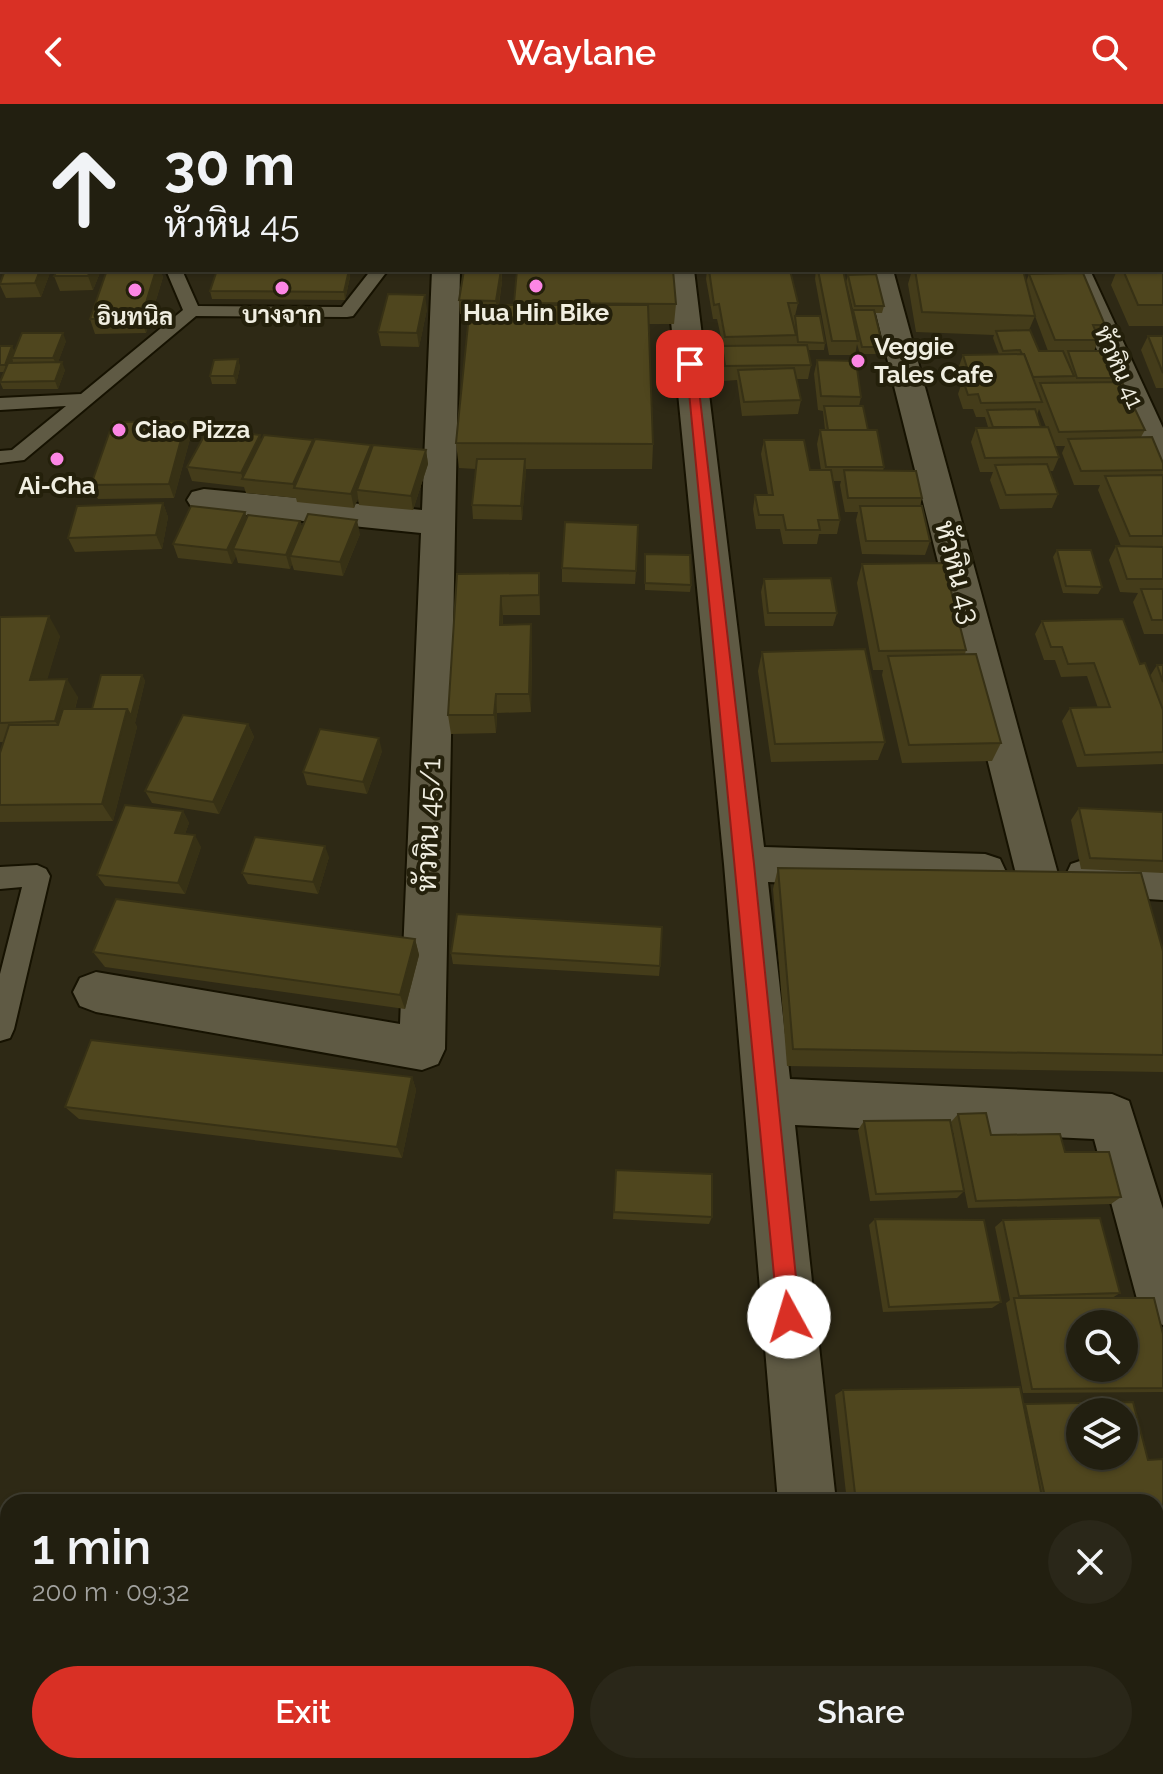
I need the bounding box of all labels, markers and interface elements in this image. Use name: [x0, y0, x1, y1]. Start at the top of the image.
icon: back: [32, 30, 76, 74]
icon: search: [1087, 30, 1131, 74]
text: Waylane: [507, 31, 656, 73]
text: 30 m: [164, 132, 295, 198]
icon: ahead: [32, 136, 136, 240]
text: หัวหิน 45: [164, 203, 300, 245]
marker: Hua Hin Bike: [527, 277, 545, 295]
marker: บางจาก: [273, 279, 291, 297]
marker: อินทนิล: [126, 281, 144, 299]
place label: Hua Hin Bike: [463, 298, 609, 327]
place label: บางจาก: [242, 300, 322, 329]
place label: อินทนิล: [97, 302, 173, 331]
street label: หัวหิน 41: [1088, 321, 1151, 413]
pin: [656, 330, 724, 398]
place label: Veggie Tales Cafe: [874, 332, 993, 389]
icon: arrive: [668, 342, 712, 386]
marker: Veggie Tales Cafe: [849, 352, 867, 370]
place label: Ciao Pizza: [135, 415, 250, 444]
marker: Ciao Pizza: [110, 421, 128, 439]
marker: Ai-Cha: [48, 450, 66, 468]
place label: Ai-Cha: [18, 471, 96, 500]
street label: หัวหิน 43: [928, 517, 989, 627]
street label: หัวหิน 45/1: [408, 758, 447, 892]
position arrow: [747, 1275, 831, 1359]
map controls: [1066, 1310, 1138, 1470]
button: search: [1066, 1310, 1138, 1382]
button: layers: [1066, 1398, 1138, 1470]
text: 1 min: [32, 1519, 151, 1575]
button: close: [1048, 1520, 1132, 1604]
text: 200 m · 09:32: [32, 1577, 190, 1607]
button: Exit: [32, 1666, 574, 1758]
button: Share: [590, 1666, 1132, 1758]

